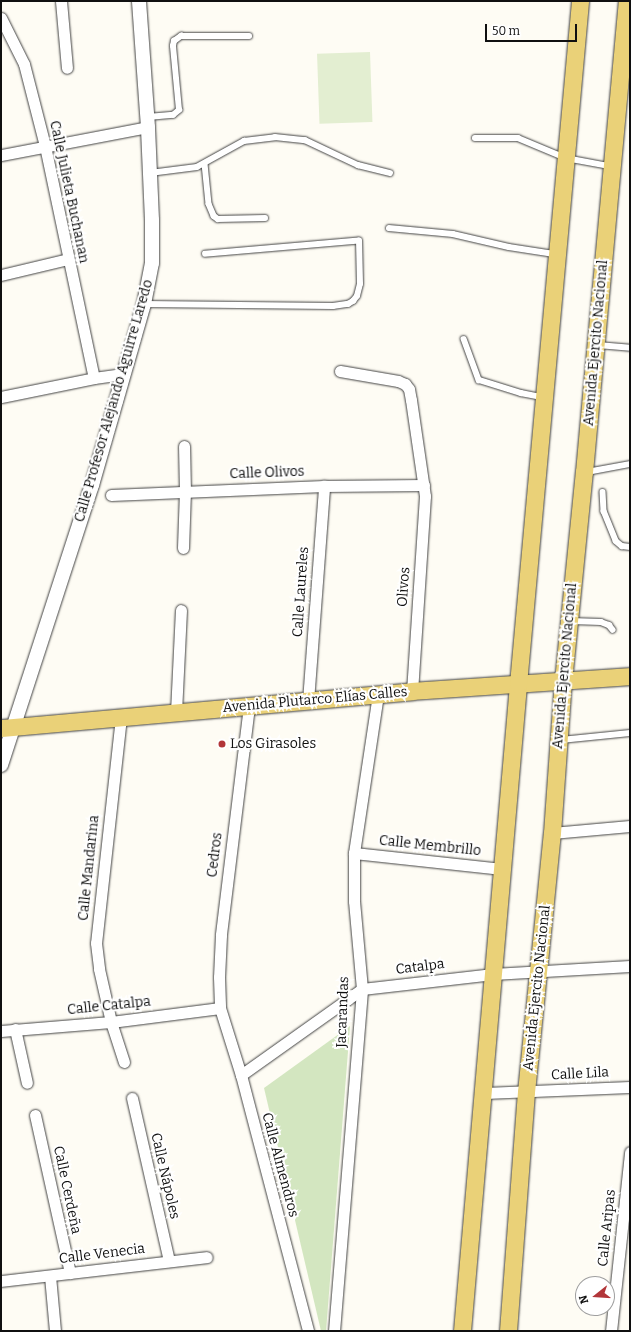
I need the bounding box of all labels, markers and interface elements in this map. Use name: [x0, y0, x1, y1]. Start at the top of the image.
scale bar: [487, 16, 579, 42]
text: 50 m: [492, 24, 520, 38]
street label: Calle Julieta Buchanan: [46, 119, 92, 265]
street label: Avenida Ejercito Nacional: [580, 259, 612, 427]
street label: Calle Profesor Alejando Aguirre Laredo: [71, 278, 157, 524]
street label: Calle Olivos: [229, 463, 305, 483]
street label: Calle Laureles: [289, 546, 313, 638]
street label: Olivos: [394, 566, 414, 608]
street label: Avenida Ejercito Nacional: [549, 582, 581, 750]
street label: Avenida Plutarco Elías Calles: [222, 684, 408, 716]
place label: Los Girasoles: [230, 736, 316, 752]
marker: Los Girasoles: [217, 739, 227, 749]
street label: Calle Mandarina: [75, 814, 103, 922]
street label: Cedros: [204, 832, 226, 878]
street label: Calle Membrillo: [378, 832, 482, 860]
street label: Avenida Ejercito Nacional: [520, 904, 554, 1072]
street label: Catalpa: [395, 956, 445, 978]
street label: Jacarandas: [333, 976, 353, 1048]
street label: Calle Catalpa: [66, 993, 152, 1019]
street label: Calle Lila: [551, 1064, 609, 1084]
street label: Calle Almendros: [258, 1111, 302, 1219]
street label: Calle Nápoles: [147, 1131, 183, 1221]
street label: Calle Cerdeña: [49, 1144, 85, 1236]
street label: Calle Aripas: [595, 1189, 619, 1267]
street label: Calle Venecia: [58, 1240, 146, 1268]
north arrow: [575, 1276, 615, 1316]
text: N: [577, 1293, 591, 1305]

